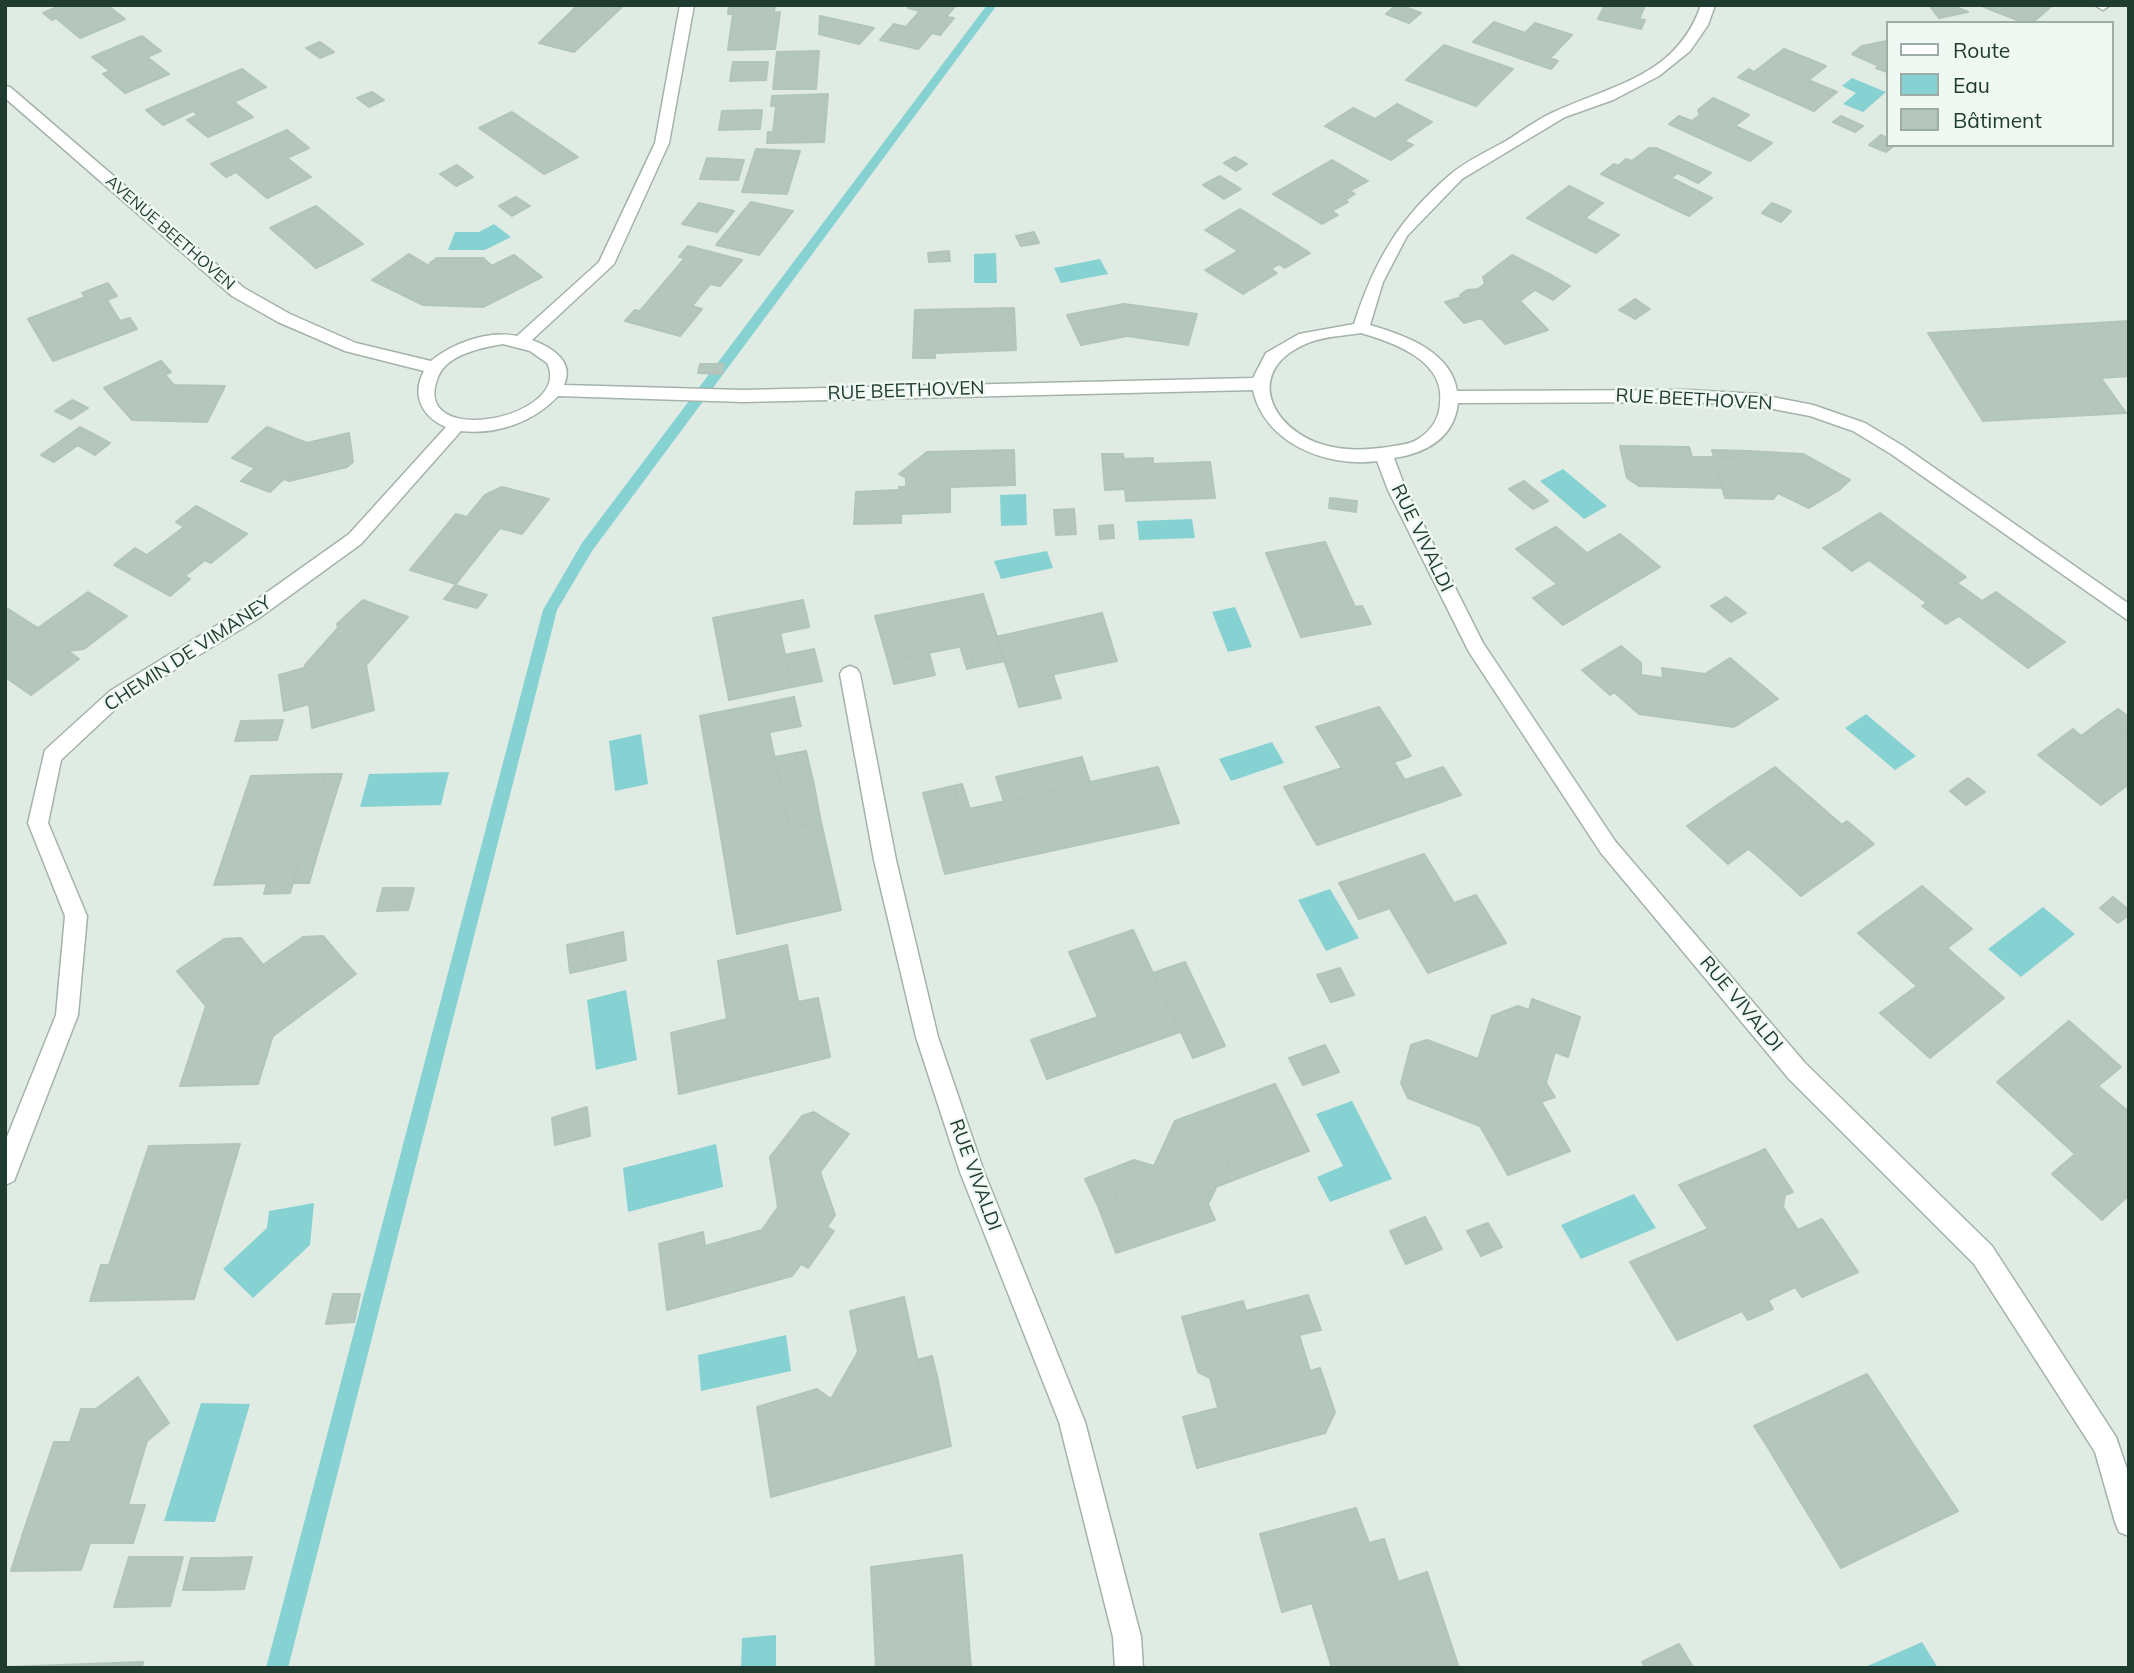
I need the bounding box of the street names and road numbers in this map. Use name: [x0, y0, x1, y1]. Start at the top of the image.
street label: AVENUE BEETHOVEN: [102, 172, 238, 294]
street label: RUE BEETHOVEN: [827, 377, 985, 405]
street label: RUE BEETHOVEN: [1615, 385, 1773, 415]
street label: RUE VIVALDI: [1386, 480, 1458, 596]
street label: CHEMIN DE VIMANEY: [100, 591, 276, 717]
street label: RUE VIVALDI: [1695, 952, 1787, 1056]
street label: RUE VIVALDI: [944, 1116, 1006, 1234]

